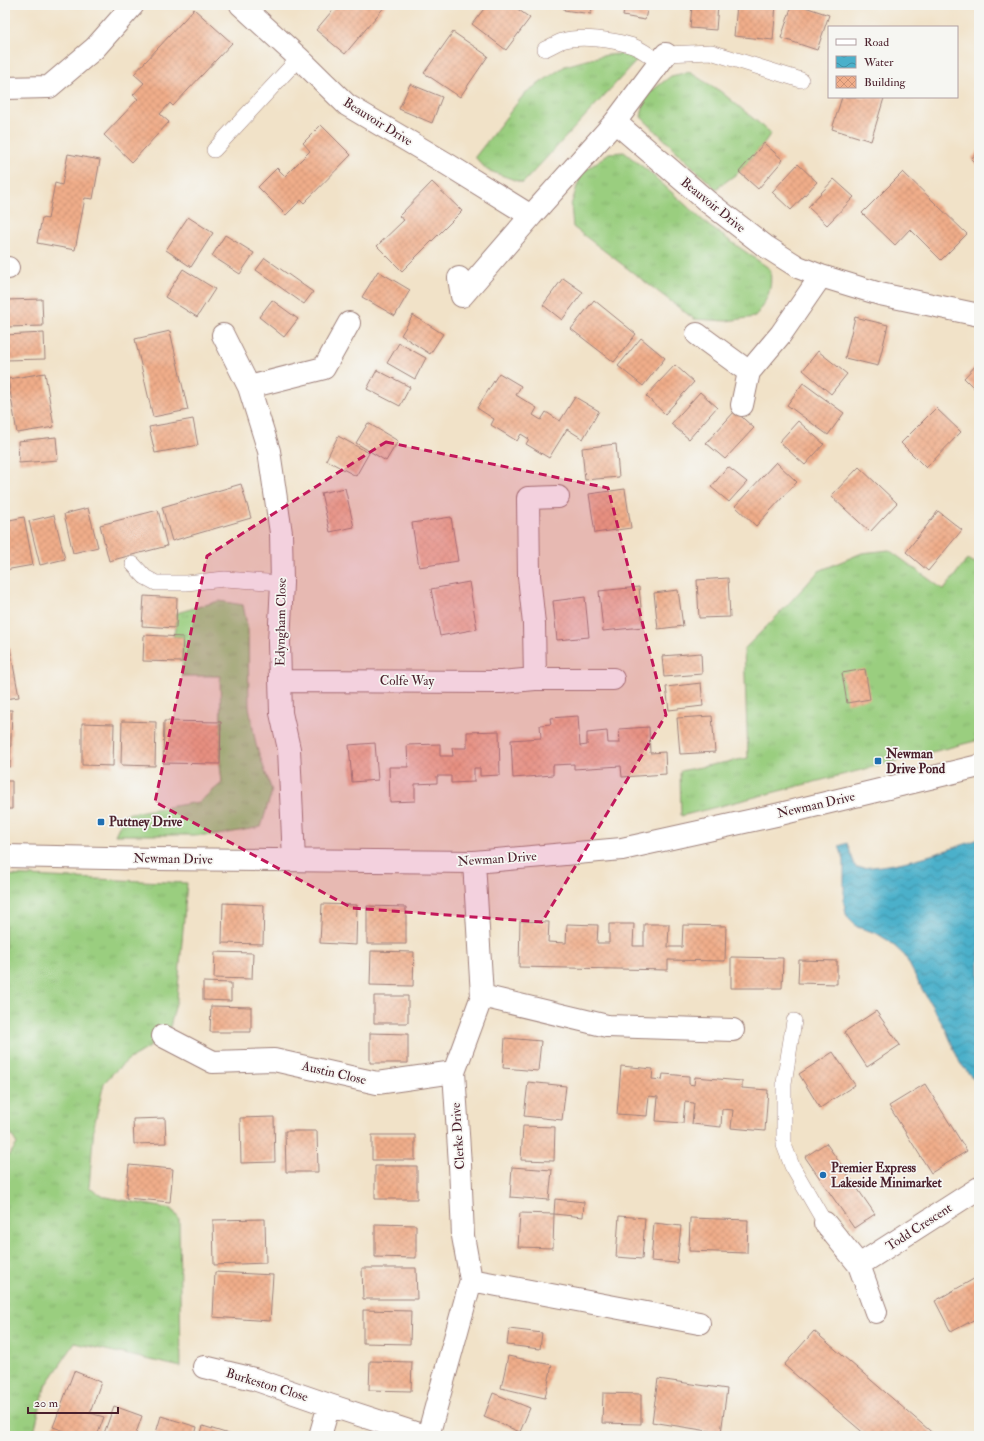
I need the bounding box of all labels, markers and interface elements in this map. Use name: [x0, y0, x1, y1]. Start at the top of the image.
legend: [828, 26, 958, 98]
text: Road: [864, 35, 889, 50]
text: Water: [863, 55, 894, 70]
text: Building: [864, 75, 907, 90]
street label: Beauvoir Drive: [340, 94, 416, 150]
street label: Beauvoir Drive: [677, 174, 749, 236]
street label: Edyngham Close: [272, 577, 291, 666]
street label: Colfe Way: [380, 673, 434, 690]
place label: Newman Drive Pond: [885, 746, 946, 777]
marker: Newman Drive Pond: [873, 756, 883, 766]
street label: Newman Drive: [775, 788, 857, 822]
place label: Puttney Drive: [109, 814, 183, 831]
marker: Puttney Drive: [96, 817, 106, 827]
street label: Newman Drive: [457, 848, 538, 870]
street label: Newman Drive: [133, 850, 213, 868]
street label: Austin Close: [299, 1058, 368, 1088]
street label: Clerke Drive: [448, 1101, 468, 1170]
place label: Premier Express Lakeside Minimarket: [831, 1160, 943, 1191]
marker: Premier Express Lakeside Minimarket: [818, 1170, 828, 1180]
street label: Todd Crescent: [883, 1200, 955, 1254]
street label: Burkeston Close: [224, 1365, 310, 1405]
scale bar: [28, 1389, 118, 1415]
text: 20 m: [34, 1396, 59, 1411]

